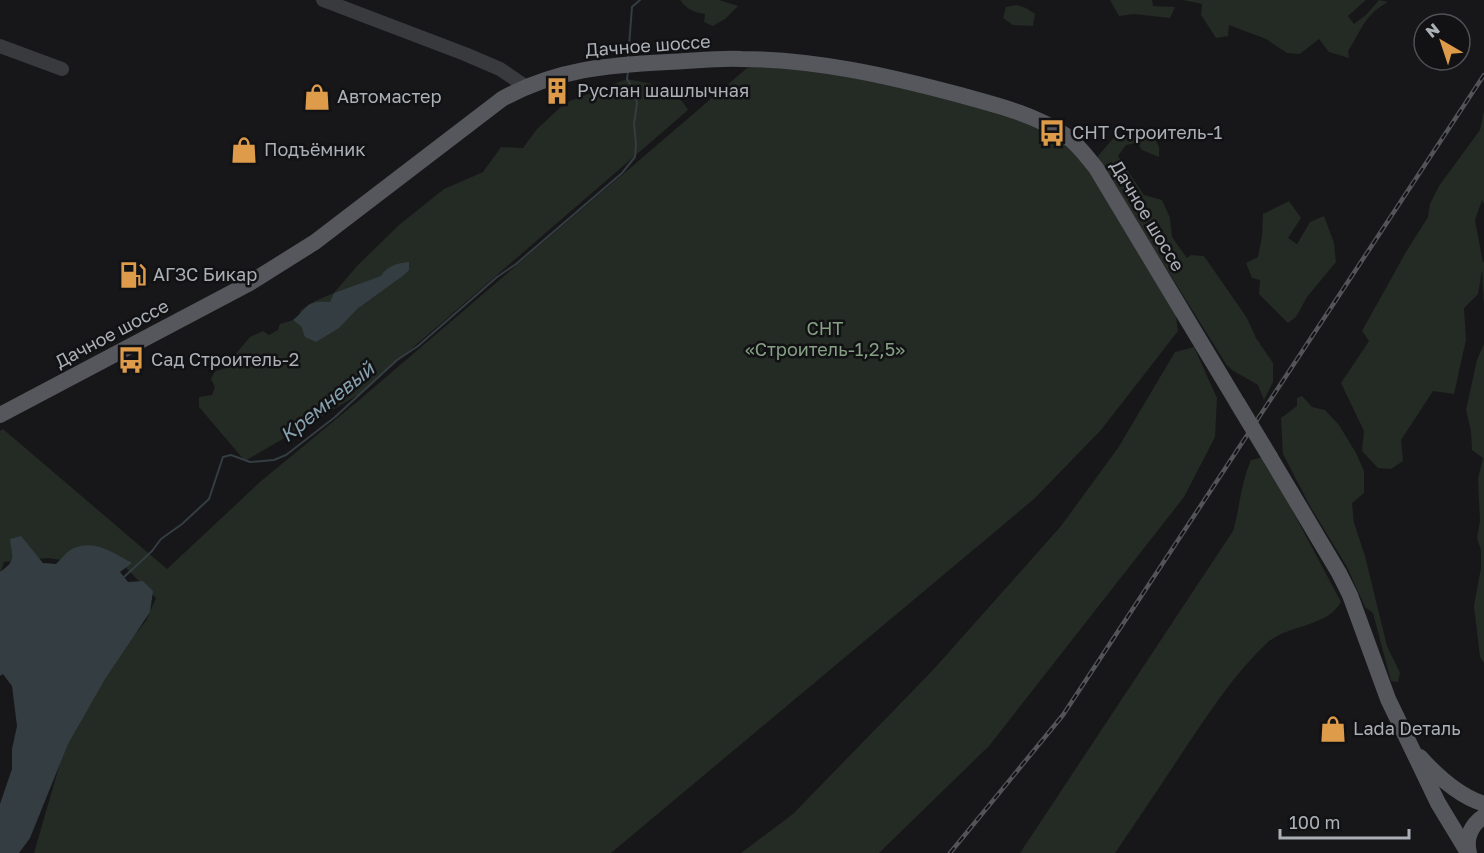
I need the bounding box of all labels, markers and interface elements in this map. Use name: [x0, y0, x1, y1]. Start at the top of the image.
north arrow: [1412, 12, 1472, 72]
text: N: [1422, 19, 1444, 42]
street label: Дачное шоссе: [585, 30, 711, 60]
building icon: Руслан шашлычная: [542, 76, 572, 106]
place label: Руслан шашлычная: [577, 79, 749, 101]
shop icon: Автомастер: [302, 82, 332, 112]
place label: Автомастер: [337, 85, 442, 107]
bus stop icon: СНТ Строитель-1: [1037, 118, 1067, 148]
place label: СНТ Строитель-1: [1072, 121, 1223, 143]
shop icon: Подъёмник: [229, 135, 259, 165]
place label: Подъёмник: [264, 138, 366, 160]
street label: Дачное шоссе: [1106, 156, 1190, 275]
fuel station icon: АГЗС Бикар: [118, 260, 148, 290]
place label: АГЗС Бикар: [153, 263, 257, 285]
street label: Дачное шоссе: [51, 294, 172, 372]
park label: СНТ «Строитель-1,2,5»: [745, 317, 905, 360]
bus stop icon: Сад Строитель-2: [116, 345, 146, 375]
place label: Сад Строитель-2: [151, 348, 299, 370]
water label: Кремневый: [274, 355, 380, 446]
shop icon: Lada Dеталь: [1318, 714, 1348, 744]
place label: Lada Dеталь: [1353, 717, 1461, 739]
scale bar: [1280, 802, 1409, 840]
text: 100 m: [1289, 811, 1340, 833]

